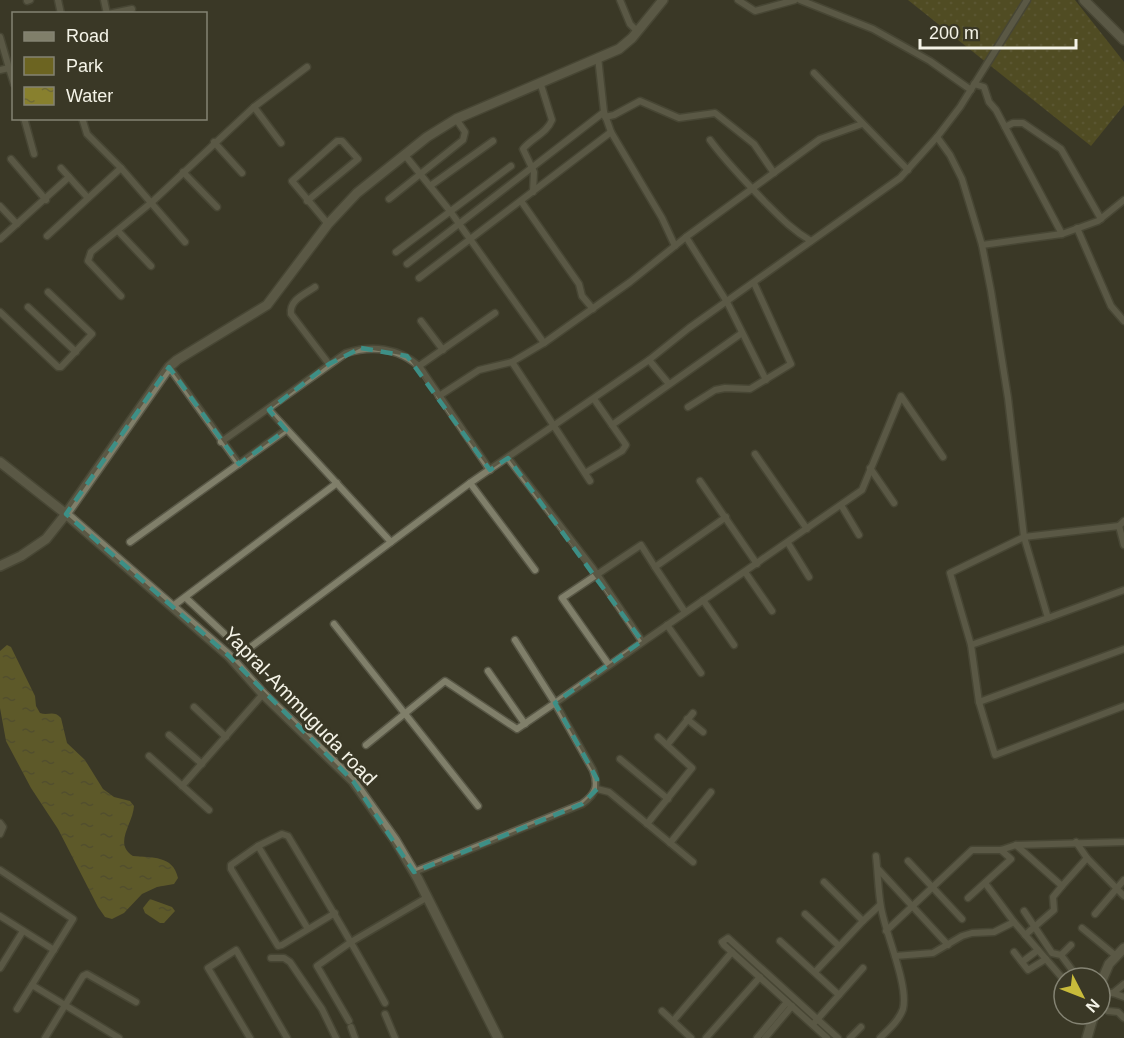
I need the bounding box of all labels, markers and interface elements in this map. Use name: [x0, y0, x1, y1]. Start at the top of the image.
legend: [12, 12, 207, 120]
scale bar: [920, 12, 1076, 50]
text: 200 m: [929, 23, 979, 43]
text: Road: [66, 26, 109, 46]
text: Park: [66, 56, 104, 76]
text: Water: [66, 86, 113, 106]
street label: Yapral-Ammuguda road: [219, 623, 381, 789]
north arrow: [1052, 966, 1112, 1026]
text: N: [1083, 996, 1103, 1016]

